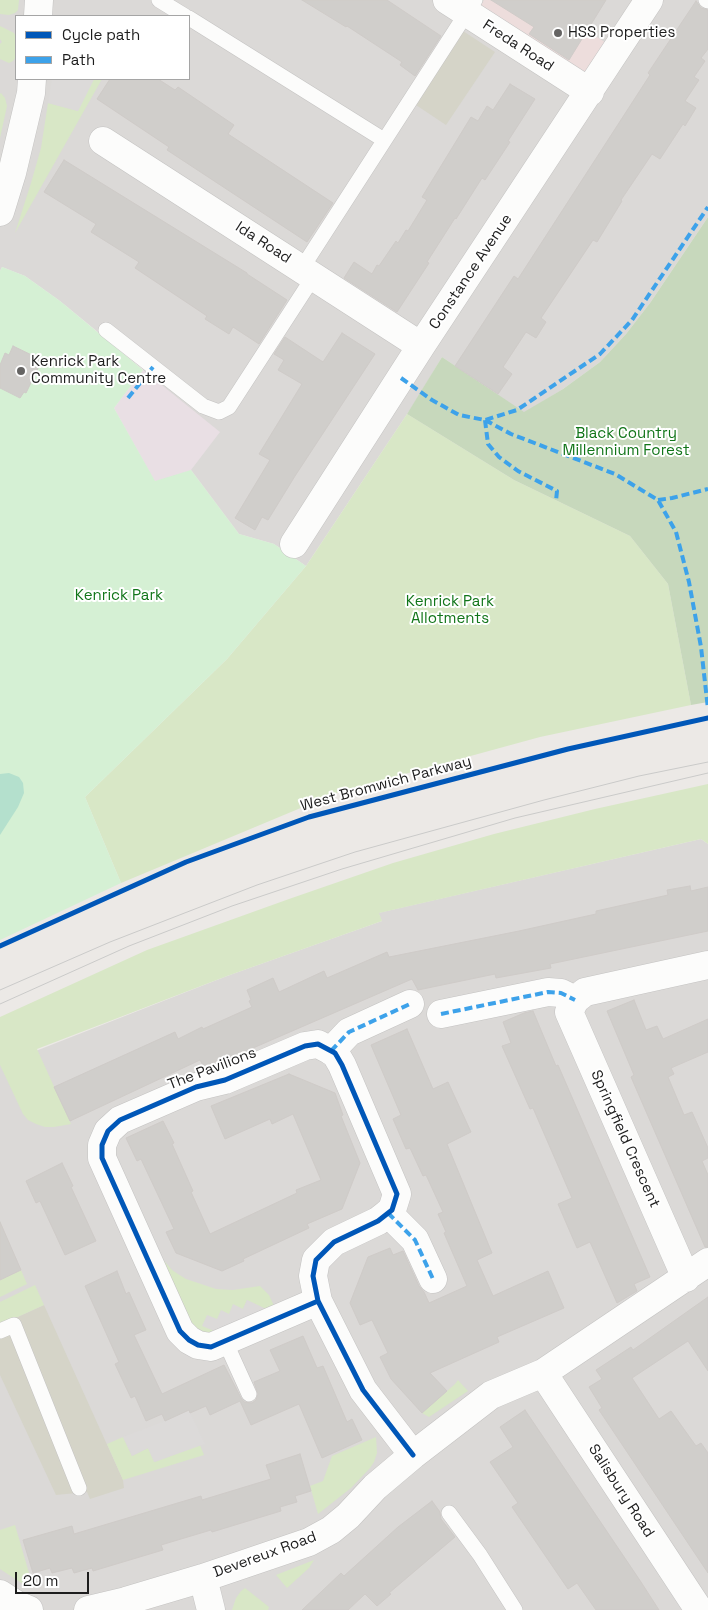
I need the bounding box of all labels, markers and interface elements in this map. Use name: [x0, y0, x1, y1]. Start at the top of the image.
legend: [15, 15, 190, 80]
street label: Freda Road: [479, 16, 557, 76]
place label: HSS Properties: [568, 24, 675, 42]
text: Cycle path: [62, 25, 140, 44]
marker: HSS Properties: [552, 27, 564, 39]
text: Path: [62, 50, 95, 69]
street label: Constance Avenue: [426, 211, 516, 333]
street label: Ida Road: [232, 218, 294, 268]
place label: Kenrick Park Community Centre: [31, 353, 166, 388]
marker: Kenrick Park Community Centre: [15, 365, 27, 377]
park label: Black Country Millennium Forest: [562, 425, 690, 460]
park label: Kenrick Park: [75, 587, 163, 605]
park label: Kenrick Park Allotments: [406, 593, 494, 628]
street label: West Bromwich Parkway: [299, 753, 473, 815]
street label: The Pavilions: [165, 1044, 259, 1094]
street label: Springfield Crescent: [587, 1067, 663, 1211]
street label: Salisbury Road: [584, 1441, 658, 1541]
street label: Devereux Road: [211, 1528, 319, 1582]
scale bar: [18, 1562, 91, 1594]
text: 20 m: [23, 1571, 58, 1590]

